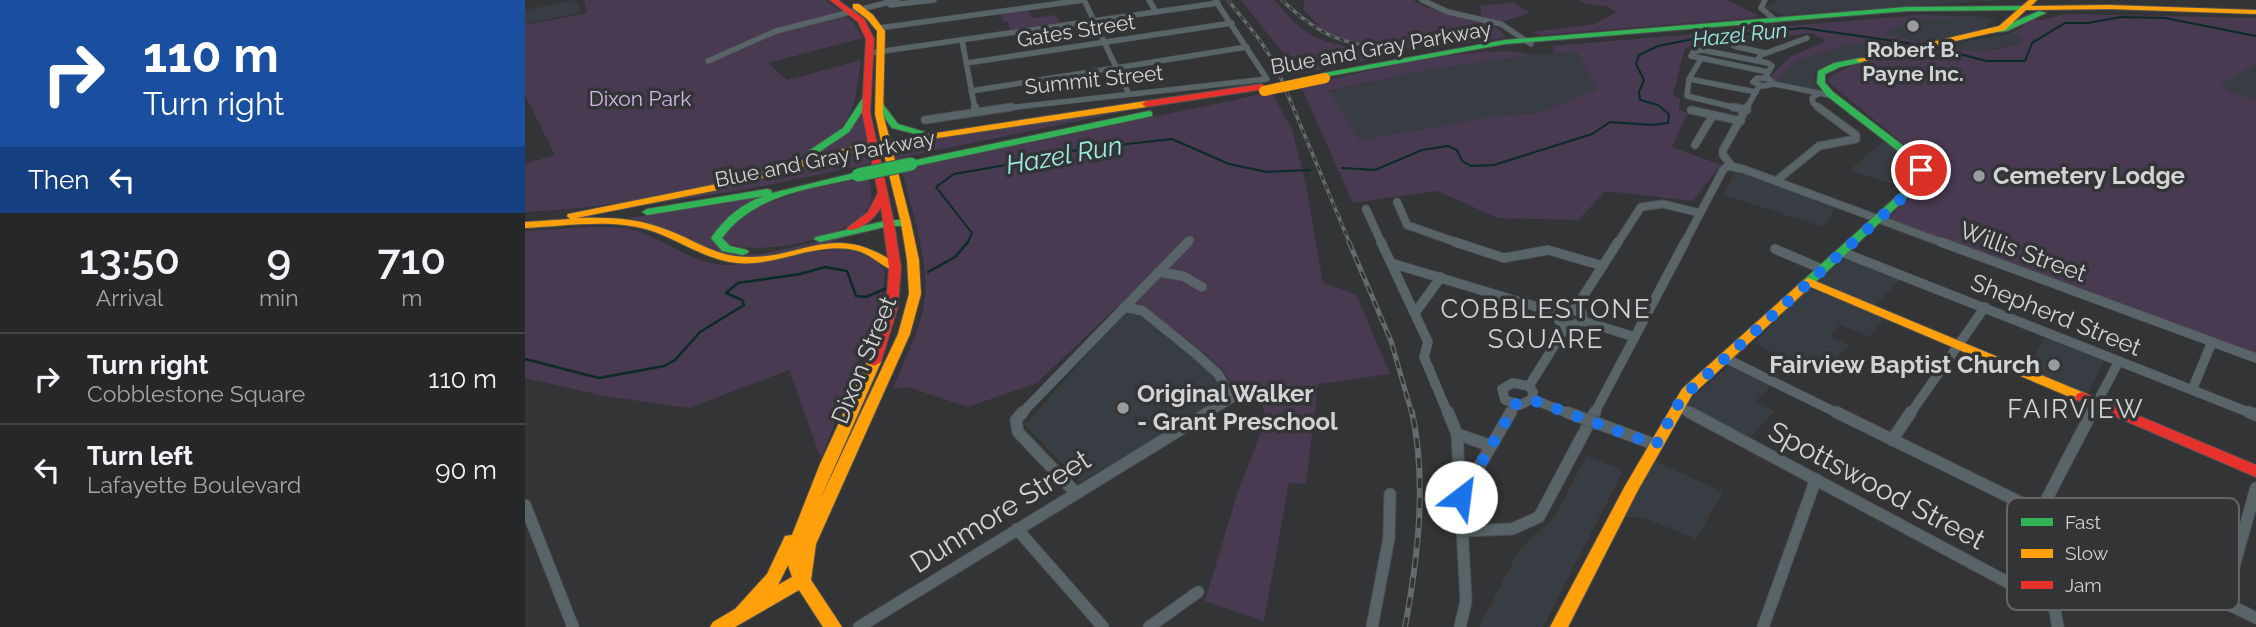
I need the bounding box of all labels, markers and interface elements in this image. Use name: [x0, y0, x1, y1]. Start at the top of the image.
street label: Gates Street: [1015, 9, 1137, 52]
street label: Blue and Gray Parkway: [1269, 16, 1493, 79]
water label: Hazel Run: [1691, 17, 1789, 52]
marker: Robert B. Payne Inc.: [1905, 18, 1921, 34]
text: 110 m: [143, 26, 279, 83]
icon: right: [28, 28, 119, 119]
place label: Robert B. Payne Inc.: [1862, 37, 1964, 86]
street label: Summit Street: [1024, 60, 1164, 99]
text: Turn right: [143, 85, 284, 122]
park label: Dixon Park: [589, 86, 691, 111]
street label: Blue and Gray Parkway: [713, 125, 937, 192]
water label: Hazel Run: [1003, 130, 1125, 180]
pin: [1891, 140, 1951, 200]
icon: arrive: [1902, 151, 1940, 189]
icon: left: [103, 161, 141, 199]
place label: Cemetery Lodge: [1993, 161, 2185, 190]
text: Then: [28, 165, 89, 195]
marker: Cemetery Lodge: [1971, 168, 1987, 184]
street label: Willis Street: [1956, 215, 2091, 288]
text: 13:50: [79, 235, 180, 284]
text: 9: [266, 235, 291, 284]
text: 710: [377, 235, 446, 284]
street label: Shepherd Street: [1967, 267, 2146, 362]
text: Arrival: [96, 284, 163, 311]
text: min: [259, 284, 299, 311]
text: m: [401, 284, 422, 311]
street label: Dixon Street: [825, 292, 902, 428]
district label: COBBLESTONE SQUARE: [1440, 294, 1652, 354]
text: Turn right: [87, 350, 208, 380]
place label: Fairview Baptist Church: [1769, 350, 2040, 379]
marker: Fairview Baptist Church: [2046, 357, 2062, 373]
icon: right: [28, 360, 66, 398]
text: 110 m: [428, 364, 497, 394]
place label: Original Walker - Grant Preschool: [1137, 379, 1338, 436]
text: Cobblestone Square: [87, 380, 305, 407]
district label: FAIRVIEW: [2007, 394, 2145, 424]
marker: Original Walker - Grant Preschool: [1115, 400, 1131, 416]
street label: Spottswood Street: [1763, 414, 1991, 557]
text: Turn left: [87, 441, 193, 471]
street label: Dunmore Street: [904, 443, 1097, 580]
icon: left: [28, 451, 66, 489]
text: 90 m: [435, 455, 497, 485]
position arrow: [1424, 460, 1498, 534]
text: Lafayette Boulevard: [87, 471, 301, 498]
legend: [2007, 498, 2239, 610]
text: Fast: [2065, 511, 2101, 533]
text: Slow: [2065, 542, 2109, 564]
text: Jam: [2065, 574, 2102, 596]

